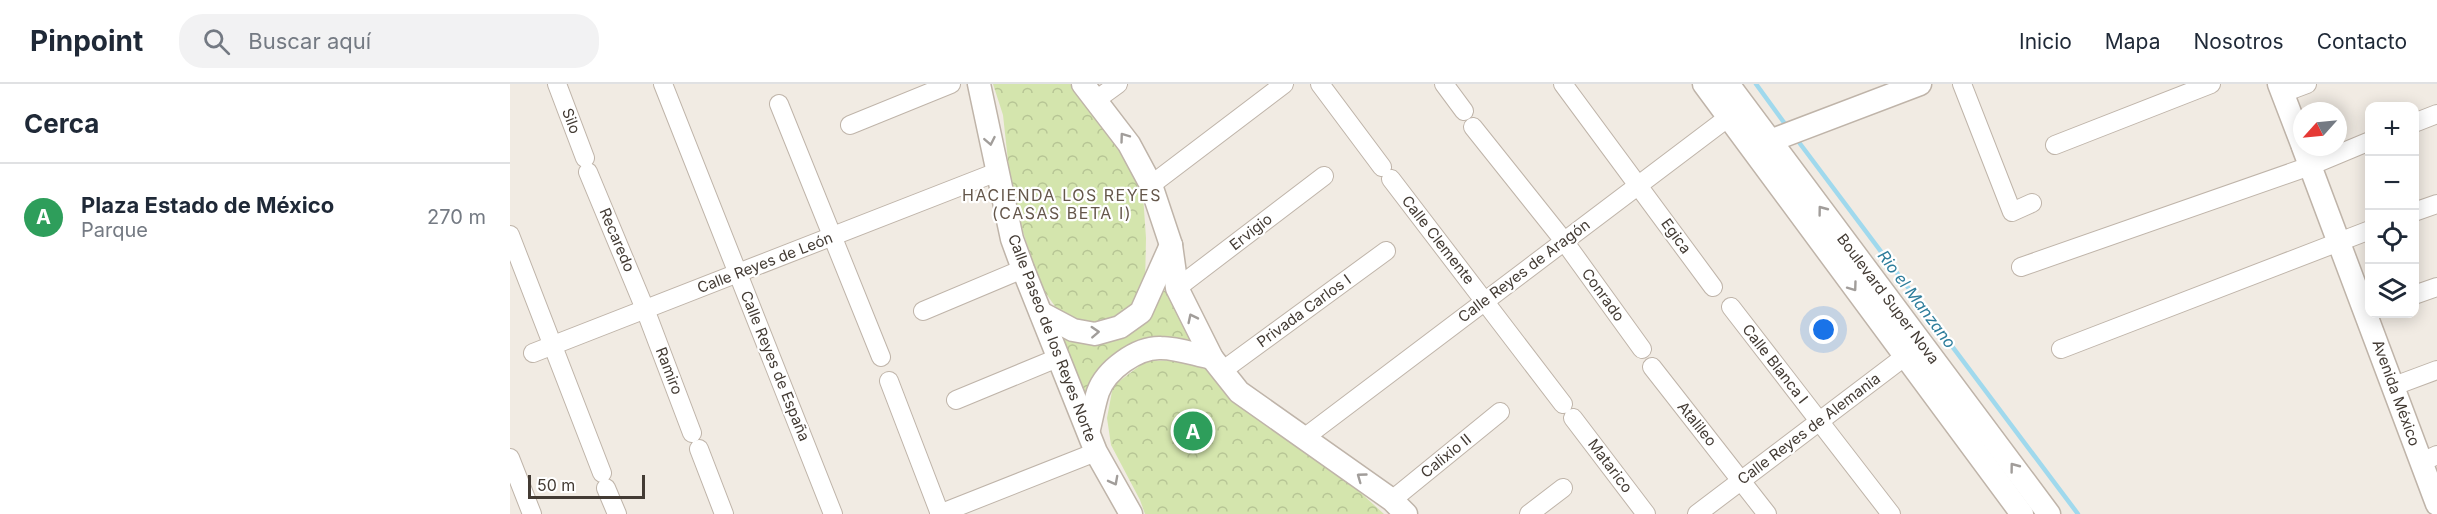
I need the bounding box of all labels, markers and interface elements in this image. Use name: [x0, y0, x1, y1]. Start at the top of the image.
search box: [179, 14, 599, 68]
text: Pinpoint: [30, 24, 143, 58]
icon: search: [200, 25, 233, 58]
text: Buscar aquí: [248, 28, 371, 54]
text: Inicio: [2019, 29, 2072, 54]
text: Mapa: [2105, 29, 2160, 54]
text: Nosotros: [2193, 29, 2284, 54]
text: Contacto: [2317, 29, 2407, 54]
north arrow: [2293, 102, 2347, 156]
map controls: [2365, 102, 2419, 318]
button: +: [2365, 102, 2419, 156]
street label: Silo: [558, 105, 585, 136]
text: Cerca: [24, 108, 99, 139]
one-way arrow: [1120, 133, 1131, 144]
one-way arrow: [983, 136, 996, 146]
button: −: [2365, 156, 2419, 210]
district label: HACIENDA LOS REYES (CASAS BETA I): [962, 185, 1162, 223]
text: Plaza Estado de México: [81, 192, 334, 218]
street label: Calle Clemente: [1398, 192, 1479, 288]
text: A: [36, 205, 51, 229]
text: 270 m: [427, 205, 486, 229]
street label: Recaredo: [596, 205, 639, 275]
one-way arrow: [1818, 206, 1829, 217]
street label: Ervigio: [1226, 209, 1276, 254]
button: locate: [2365, 210, 2419, 264]
street label: Egica: [1657, 214, 1696, 257]
street label: Calle Reyes de Aragón: [1454, 215, 1593, 326]
text: Parque: [81, 218, 148, 242]
street label: Calle Reyes de León: [694, 228, 835, 297]
street label: Boulevard Super Nova: [1833, 230, 1944, 368]
street label: Calle Paseo de los Reyes Norte: [1004, 231, 1101, 444]
water label: Rio el Manzano: [1874, 246, 1960, 352]
street label: Conrado: [1578, 264, 1629, 325]
button: layers: [2365, 264, 2419, 318]
street label: Privada Carlos I: [1253, 270, 1355, 351]
one-way arrow: [1846, 280, 1857, 291]
street label: Calle Reyes de España: [737, 288, 814, 444]
one-way arrow: [1187, 313, 1199, 324]
your location: [1809, 315, 1838, 344]
street label: Calle Blanca I: [1738, 320, 1812, 407]
one-way arrow: [1090, 325, 1099, 338]
street label: Avenida México: [2368, 337, 2425, 449]
street label: Ramiro: [652, 344, 687, 397]
street label: Calle Reyes de Alemania: [1734, 369, 1884, 489]
street label: Atalileo: [1674, 397, 1721, 450]
pin: A: [1174, 408, 1212, 454]
street label: Calixio II: [1416, 429, 1475, 482]
street label: Matarico: [1584, 435, 1637, 496]
one-way arrow: [2010, 463, 2021, 474]
scale bar: [528, 472, 645, 500]
one-way arrow: [1356, 473, 1367, 484]
text: 50 m: [537, 475, 575, 495]
one-way arrow: [1107, 475, 1118, 485]

